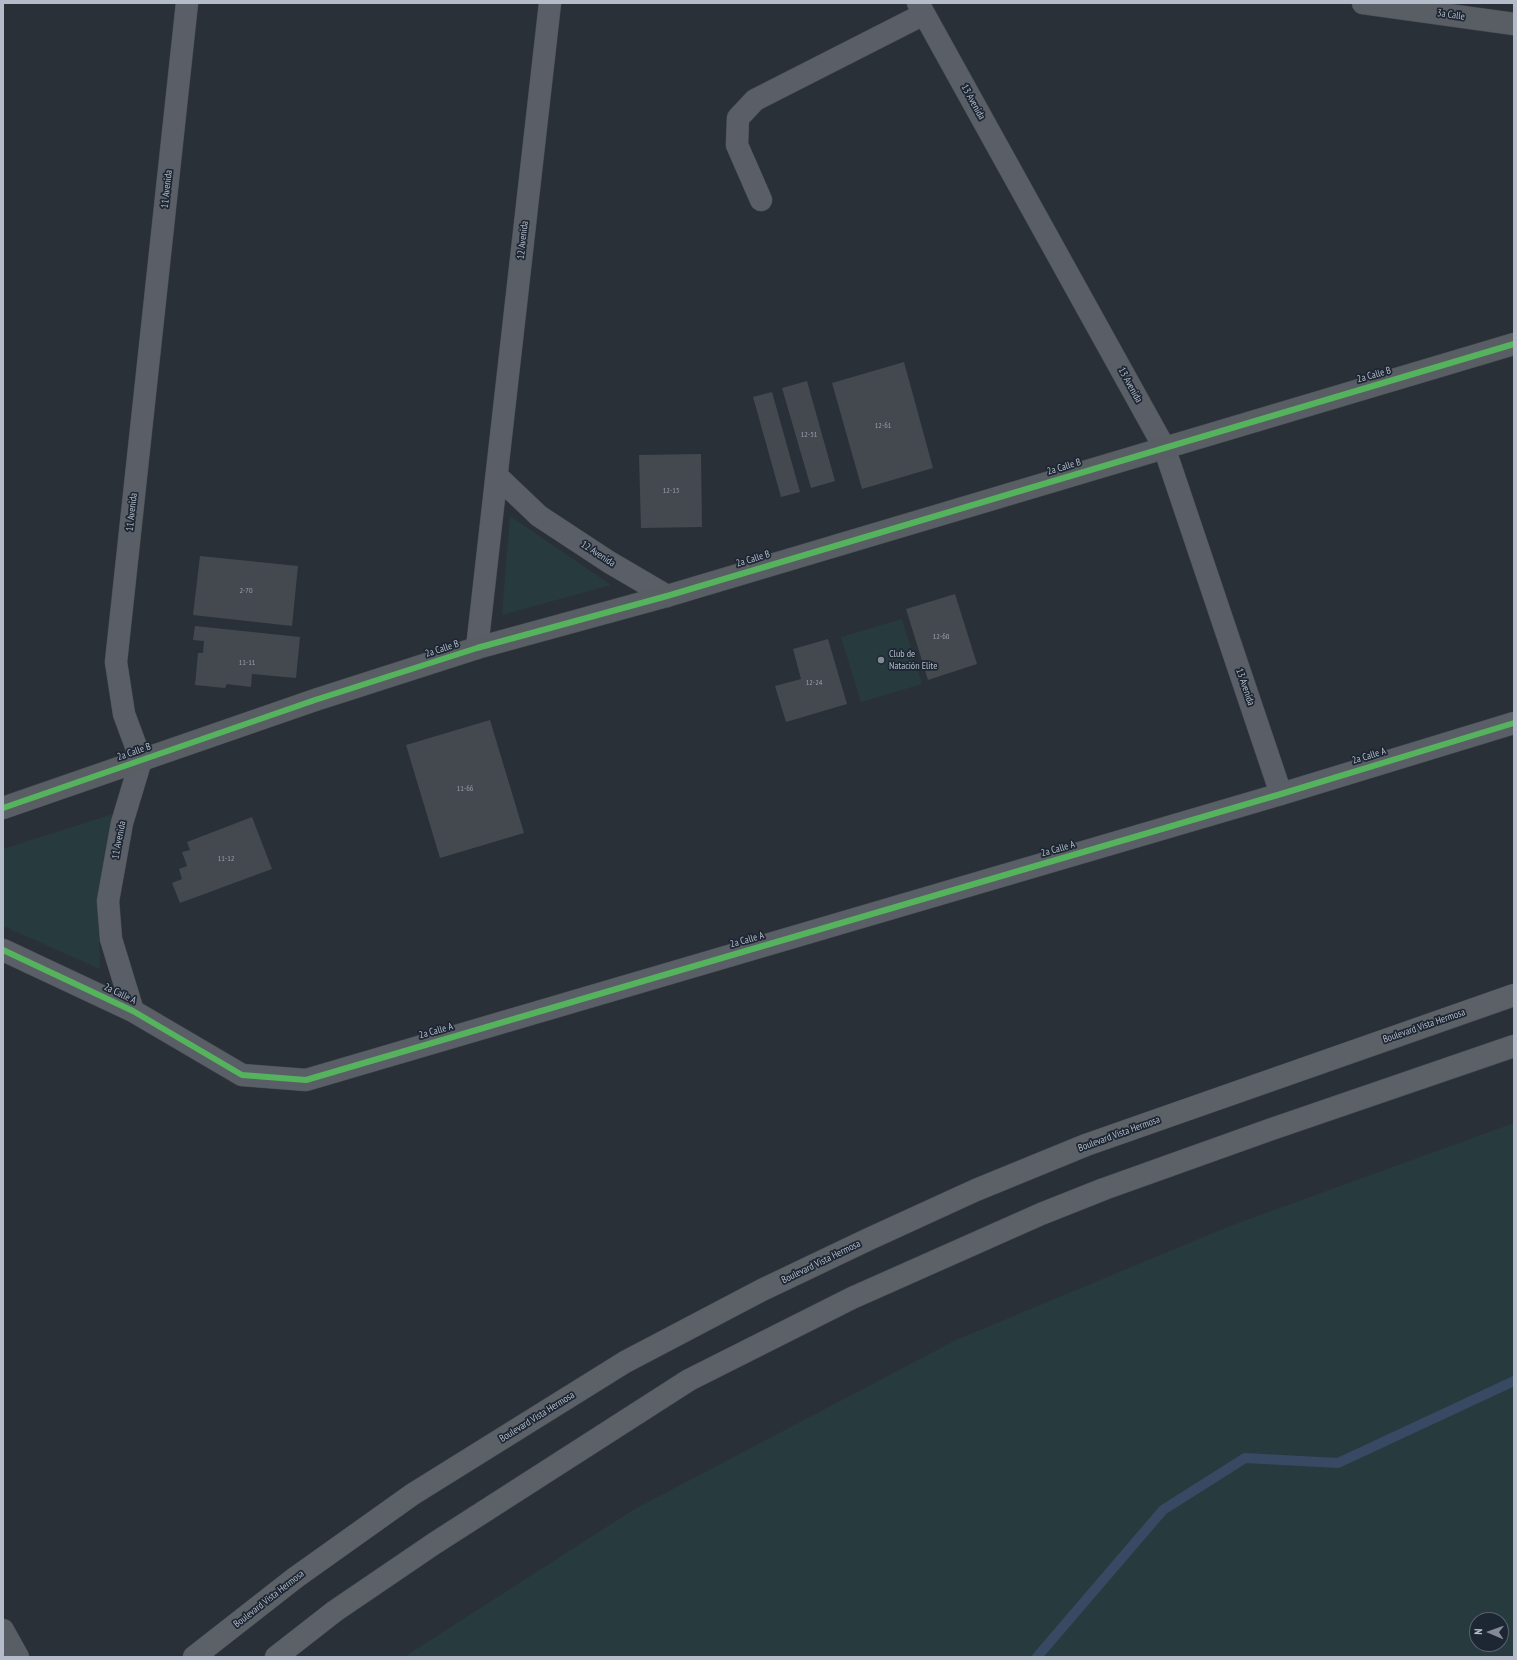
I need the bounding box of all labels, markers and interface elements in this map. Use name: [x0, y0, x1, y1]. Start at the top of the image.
street label: 3a Calle: [1436, 7, 1466, 23]
street label: 13 Avenida: [958, 82, 988, 122]
street label: 11 Avenida: [159, 169, 175, 209]
street label: 12 Avenida: [515, 220, 531, 260]
street label: 2a Calle B: [1356, 364, 1392, 386]
street label: 13 Avenida: [1115, 365, 1145, 405]
house number: 12-61: [875, 421, 891, 431]
house number: 12-51: [801, 430, 817, 440]
street label: 2a Calle B: [1046, 456, 1082, 478]
house number: 12-13: [663, 486, 679, 496]
street label: 11 Avenida: [124, 492, 140, 532]
street label: 12 Avenida: [579, 539, 617, 569]
street label: 2a Calle B: [735, 548, 771, 570]
house number: 2-70: [239, 586, 253, 596]
house number: 12-60: [933, 632, 949, 642]
street label: 2a Calle B: [424, 638, 460, 660]
place label: Club de Natación Elite: [889, 648, 937, 672]
marker: Club de Natación Elite: [876, 655, 886, 665]
house number: 11-11: [239, 658, 255, 668]
street label: 13 Avenida: [1233, 667, 1257, 707]
house number: 12-24: [806, 678, 822, 688]
street label: 2a Calle B: [116, 741, 152, 763]
street label: 2a Calle A: [1351, 745, 1387, 767]
house number: 11-66: [457, 784, 473, 794]
street label: 11 Avenida: [109, 820, 129, 860]
street label: 2a Calle A: [1040, 838, 1076, 860]
house number: 11-12: [218, 854, 234, 864]
street label: 2a Calle A: [729, 929, 765, 951]
street label: 2a Calle A: [102, 981, 138, 1007]
street label: Boulevard Vista Hermosa: [1381, 1006, 1467, 1046]
street label: 2a Calle A: [418, 1020, 454, 1042]
street label: Boulevard Vista Hermosa: [1076, 1114, 1162, 1154]
street label: Boulevard Vista Hermosa: [780, 1238, 862, 1286]
street label: Boulevard Vista Hermosa: [497, 1389, 577, 1445]
street label: Boulevard Vista Hermosa: [231, 1568, 307, 1630]
north arrow: [1469, 1612, 1509, 1652]
text: N: [1471, 1628, 1485, 1635]

